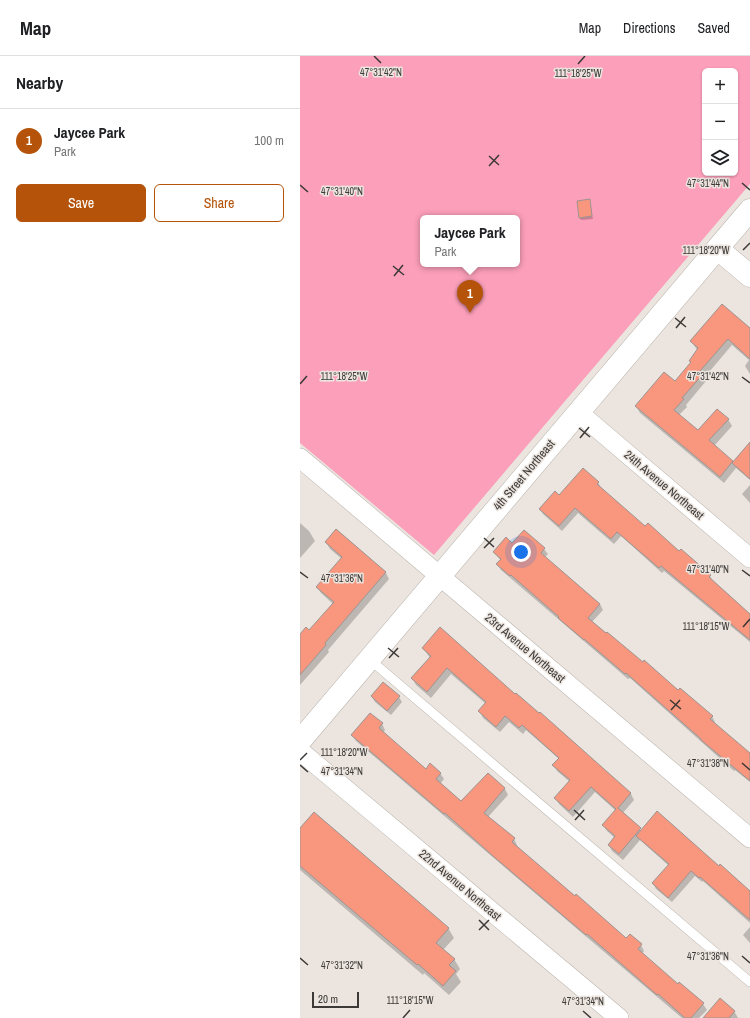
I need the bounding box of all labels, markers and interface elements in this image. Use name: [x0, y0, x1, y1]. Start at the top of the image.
text: Map: [20, 15, 51, 41]
text: Map: [579, 19, 601, 37]
text: Directions: [623, 19, 675, 37]
text: Saved: [697, 19, 730, 37]
text: 47°31'42"N: [360, 66, 402, 79]
text: 111°18'25"W: [555, 67, 602, 80]
map controls: [702, 68, 738, 176]
button: +: [702, 68, 738, 104]
text: Nearby: [16, 71, 63, 94]
button: −: [702, 104, 738, 140]
text: Jaycee Park: [54, 122, 125, 143]
text: 1: [26, 132, 32, 149]
text: 100 m: [254, 132, 284, 149]
button: layers: [702, 140, 738, 176]
text: Park: [54, 143, 76, 160]
text: 47°31'44"N: [687, 177, 729, 190]
button: Save: [16, 184, 146, 222]
button: Share: [154, 184, 284, 222]
text: 47°31'40"N: [321, 185, 363, 198]
popup: [420, 215, 520, 267]
text: Jaycee Park: [434, 222, 506, 243]
text: Park: [434, 243, 456, 260]
text: 111°18'20"W: [683, 244, 730, 257]
pin: 1: [457, 280, 483, 313]
text: 111°18'25"W: [321, 370, 368, 383]
text: 47°31'42"N: [687, 370, 729, 383]
street label: 4th Street Northeast: [490, 436, 559, 514]
street label: 24th Avenue Northeast: [621, 447, 708, 523]
your location: [511, 542, 531, 562]
text: 47°31'40"N: [687, 563, 729, 576]
text: 47°31'36"N: [321, 572, 363, 585]
street label: 23rd Avenue Northeast: [481, 610, 569, 687]
text: 111°18'15"W: [683, 620, 730, 633]
text: 111°18'20"W: [321, 746, 368, 759]
text: 47°31'38"N: [687, 757, 729, 770]
text: 47°31'34"N: [321, 765, 363, 778]
street label: 22nd Avenue Northeast: [416, 846, 505, 924]
text: 47°31'36"N: [687, 950, 729, 963]
text: 47°31'32"N: [321, 959, 363, 972]
scale bar: [312, 990, 359, 1009]
text: 20 m: [318, 992, 338, 1006]
text: 111°18'15"W: [387, 994, 434, 1007]
text: 47°31'34"N: [562, 995, 604, 1008]

